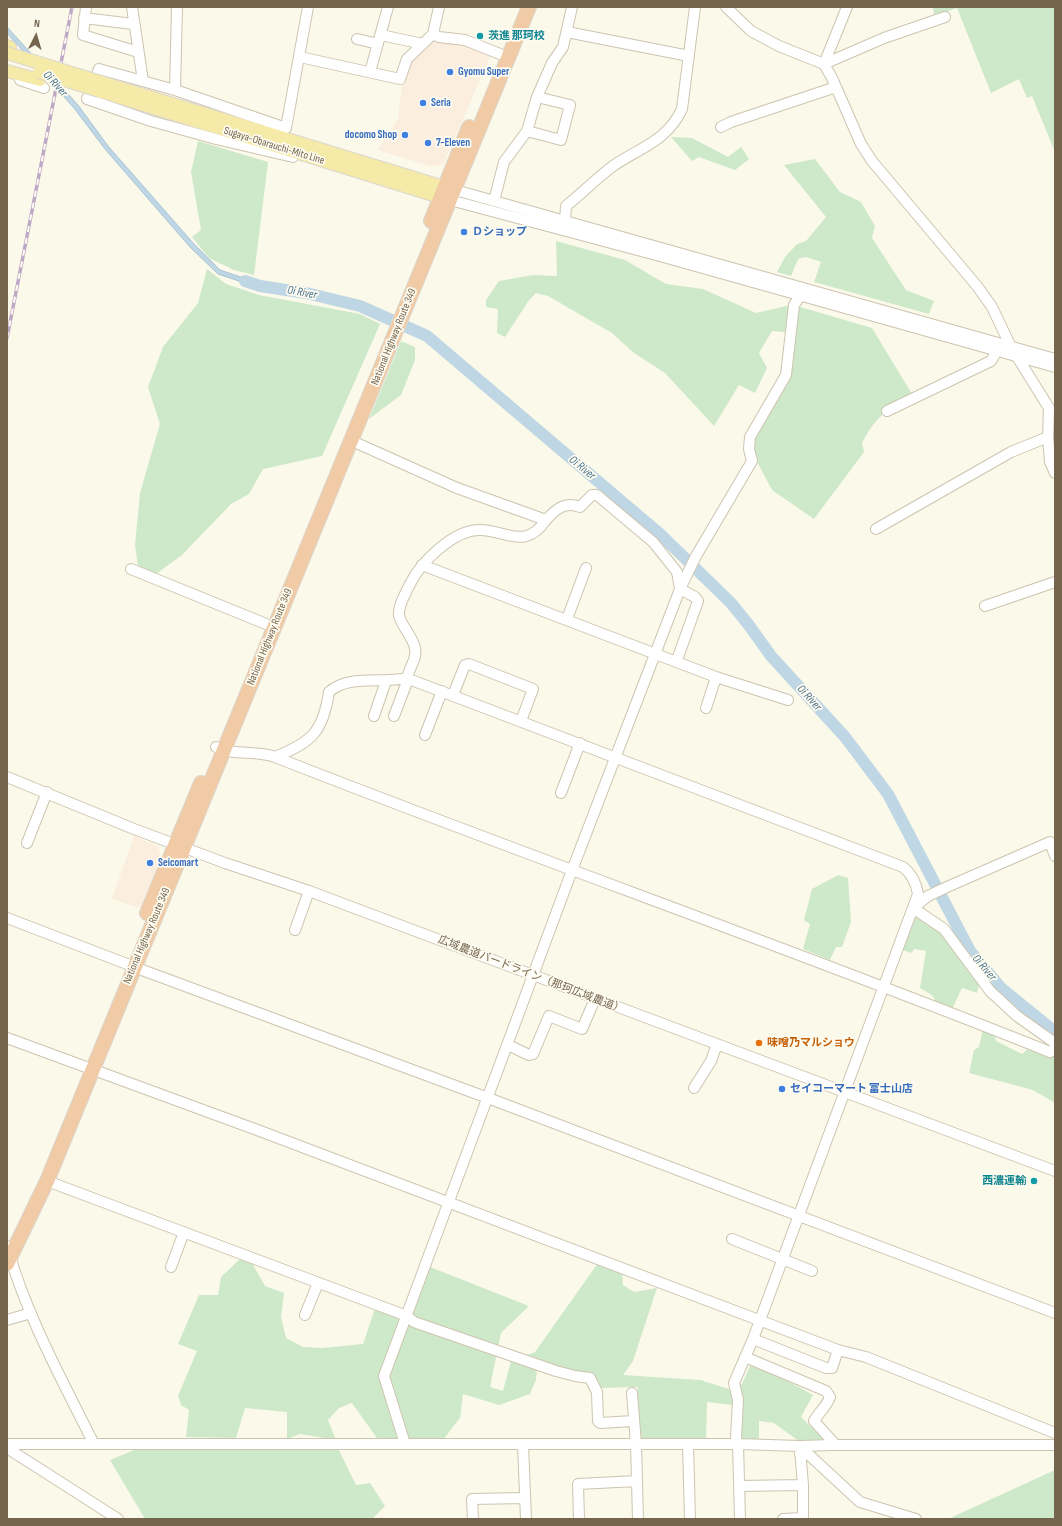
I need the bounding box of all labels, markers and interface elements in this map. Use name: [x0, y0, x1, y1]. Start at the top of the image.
north arrow: [16, 16, 56, 56]
text: N: [34, 17, 41, 30]
place label: 茨進 那珂校: [488, 29, 545, 43]
marker: 茨進 那珂校: [475, 31, 485, 41]
place label: Gyomu Super: [458, 65, 509, 79]
marker: Gyomu Super: [445, 67, 455, 77]
water label: Oi River: [40, 68, 70, 100]
place label: Seria: [431, 96, 451, 110]
marker: Seria: [418, 98, 428, 108]
street label: Sugaya-Obarauchi-Mito Line: [222, 124, 326, 168]
place label: docomo Shop: [345, 128, 397, 142]
marker: docomo Shop: [400, 130, 410, 140]
place label: 7-Eleven: [436, 136, 470, 150]
marker: 7-Eleven: [423, 138, 433, 148]
place label: Ｄショップ: [472, 225, 527, 239]
marker: Ｄショップ: [459, 227, 469, 237]
water label: Oi River: [286, 283, 318, 303]
street label: National Highway Route 349: [369, 287, 419, 387]
water label: Oi River: [566, 453, 598, 483]
street label: National Highway Route 349: [245, 587, 295, 687]
water label: Oi River: [794, 682, 824, 714]
place label: Seicomart: [158, 856, 198, 870]
marker: Seicomart: [145, 858, 155, 868]
street label: National Highway Route 349: [121, 886, 173, 986]
street label: 広域農道バードライン（那珂広域農道）: [436, 933, 626, 1017]
water label: Oi River: [969, 952, 999, 984]
place label: 味噌乃マルショウ: [767, 1036, 855, 1050]
marker: 味噌乃マルショウ: [754, 1038, 764, 1048]
place label: セイコーマート 富士山店: [790, 1082, 913, 1096]
marker: セイコーマート 富士山店: [777, 1084, 787, 1094]
place label: 西濃運輸: [982, 1174, 1026, 1188]
marker: 西濃運輸: [1029, 1176, 1039, 1186]

